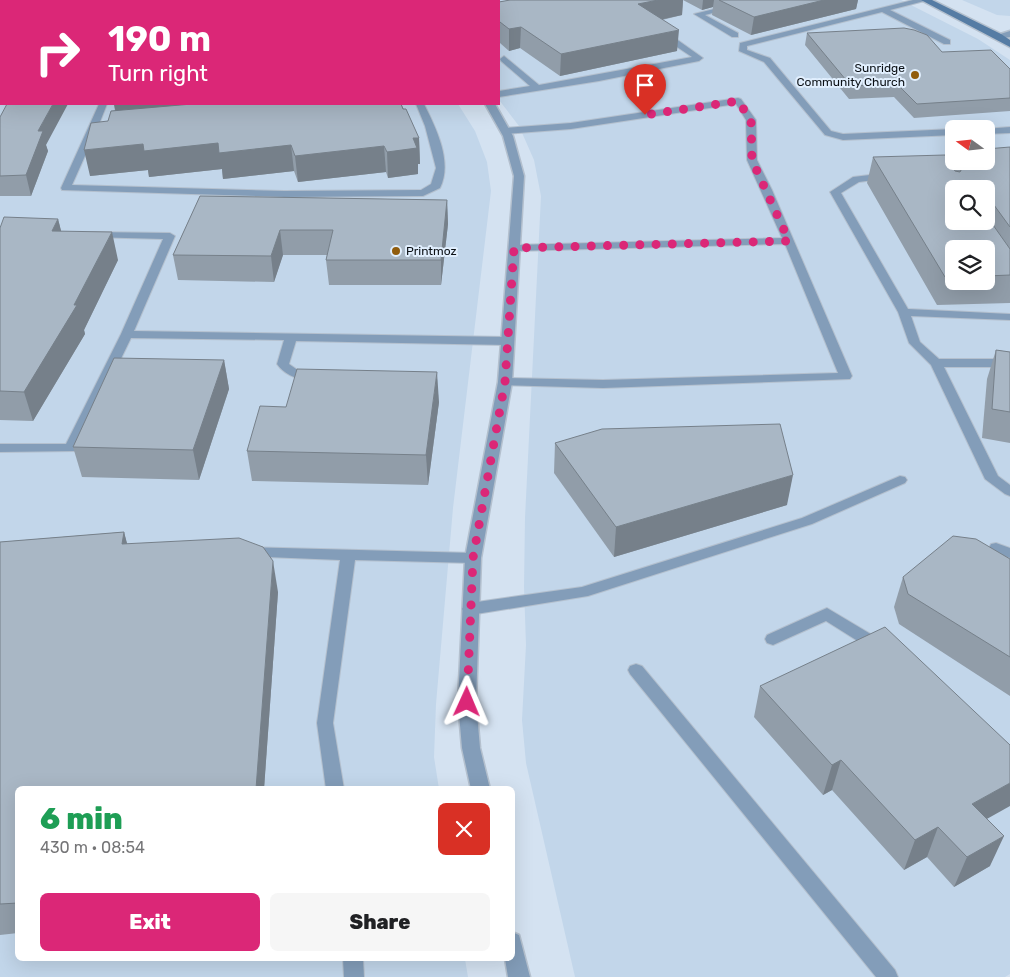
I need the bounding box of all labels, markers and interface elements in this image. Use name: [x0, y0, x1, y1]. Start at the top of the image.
text: 190 m: [108, 18, 211, 60]
icon: right: [25, 20, 90, 85]
text: Turn right: [108, 60, 208, 87]
place label: Sunridge Community Church: [797, 61, 905, 89]
pin: [624, 64, 666, 115]
marker: Sunridge Community Church: [909, 69, 921, 81]
icon: arrive: [631, 71, 659, 99]
north arrow: [945, 120, 995, 170]
map controls: [945, 120, 995, 290]
button: search: [945, 180, 995, 230]
button: layers: [945, 240, 995, 290]
place label: Printmoz: [406, 244, 457, 258]
marker: Printmoz: [390, 245, 402, 257]
position arrow: [440, 675, 492, 727]
text: 6 min: [40, 801, 123, 837]
button: close: [438, 803, 490, 855]
text: 430 m · 08:54: [40, 838, 145, 857]
button: Exit: [40, 893, 260, 951]
button: Share: [270, 893, 490, 951]

